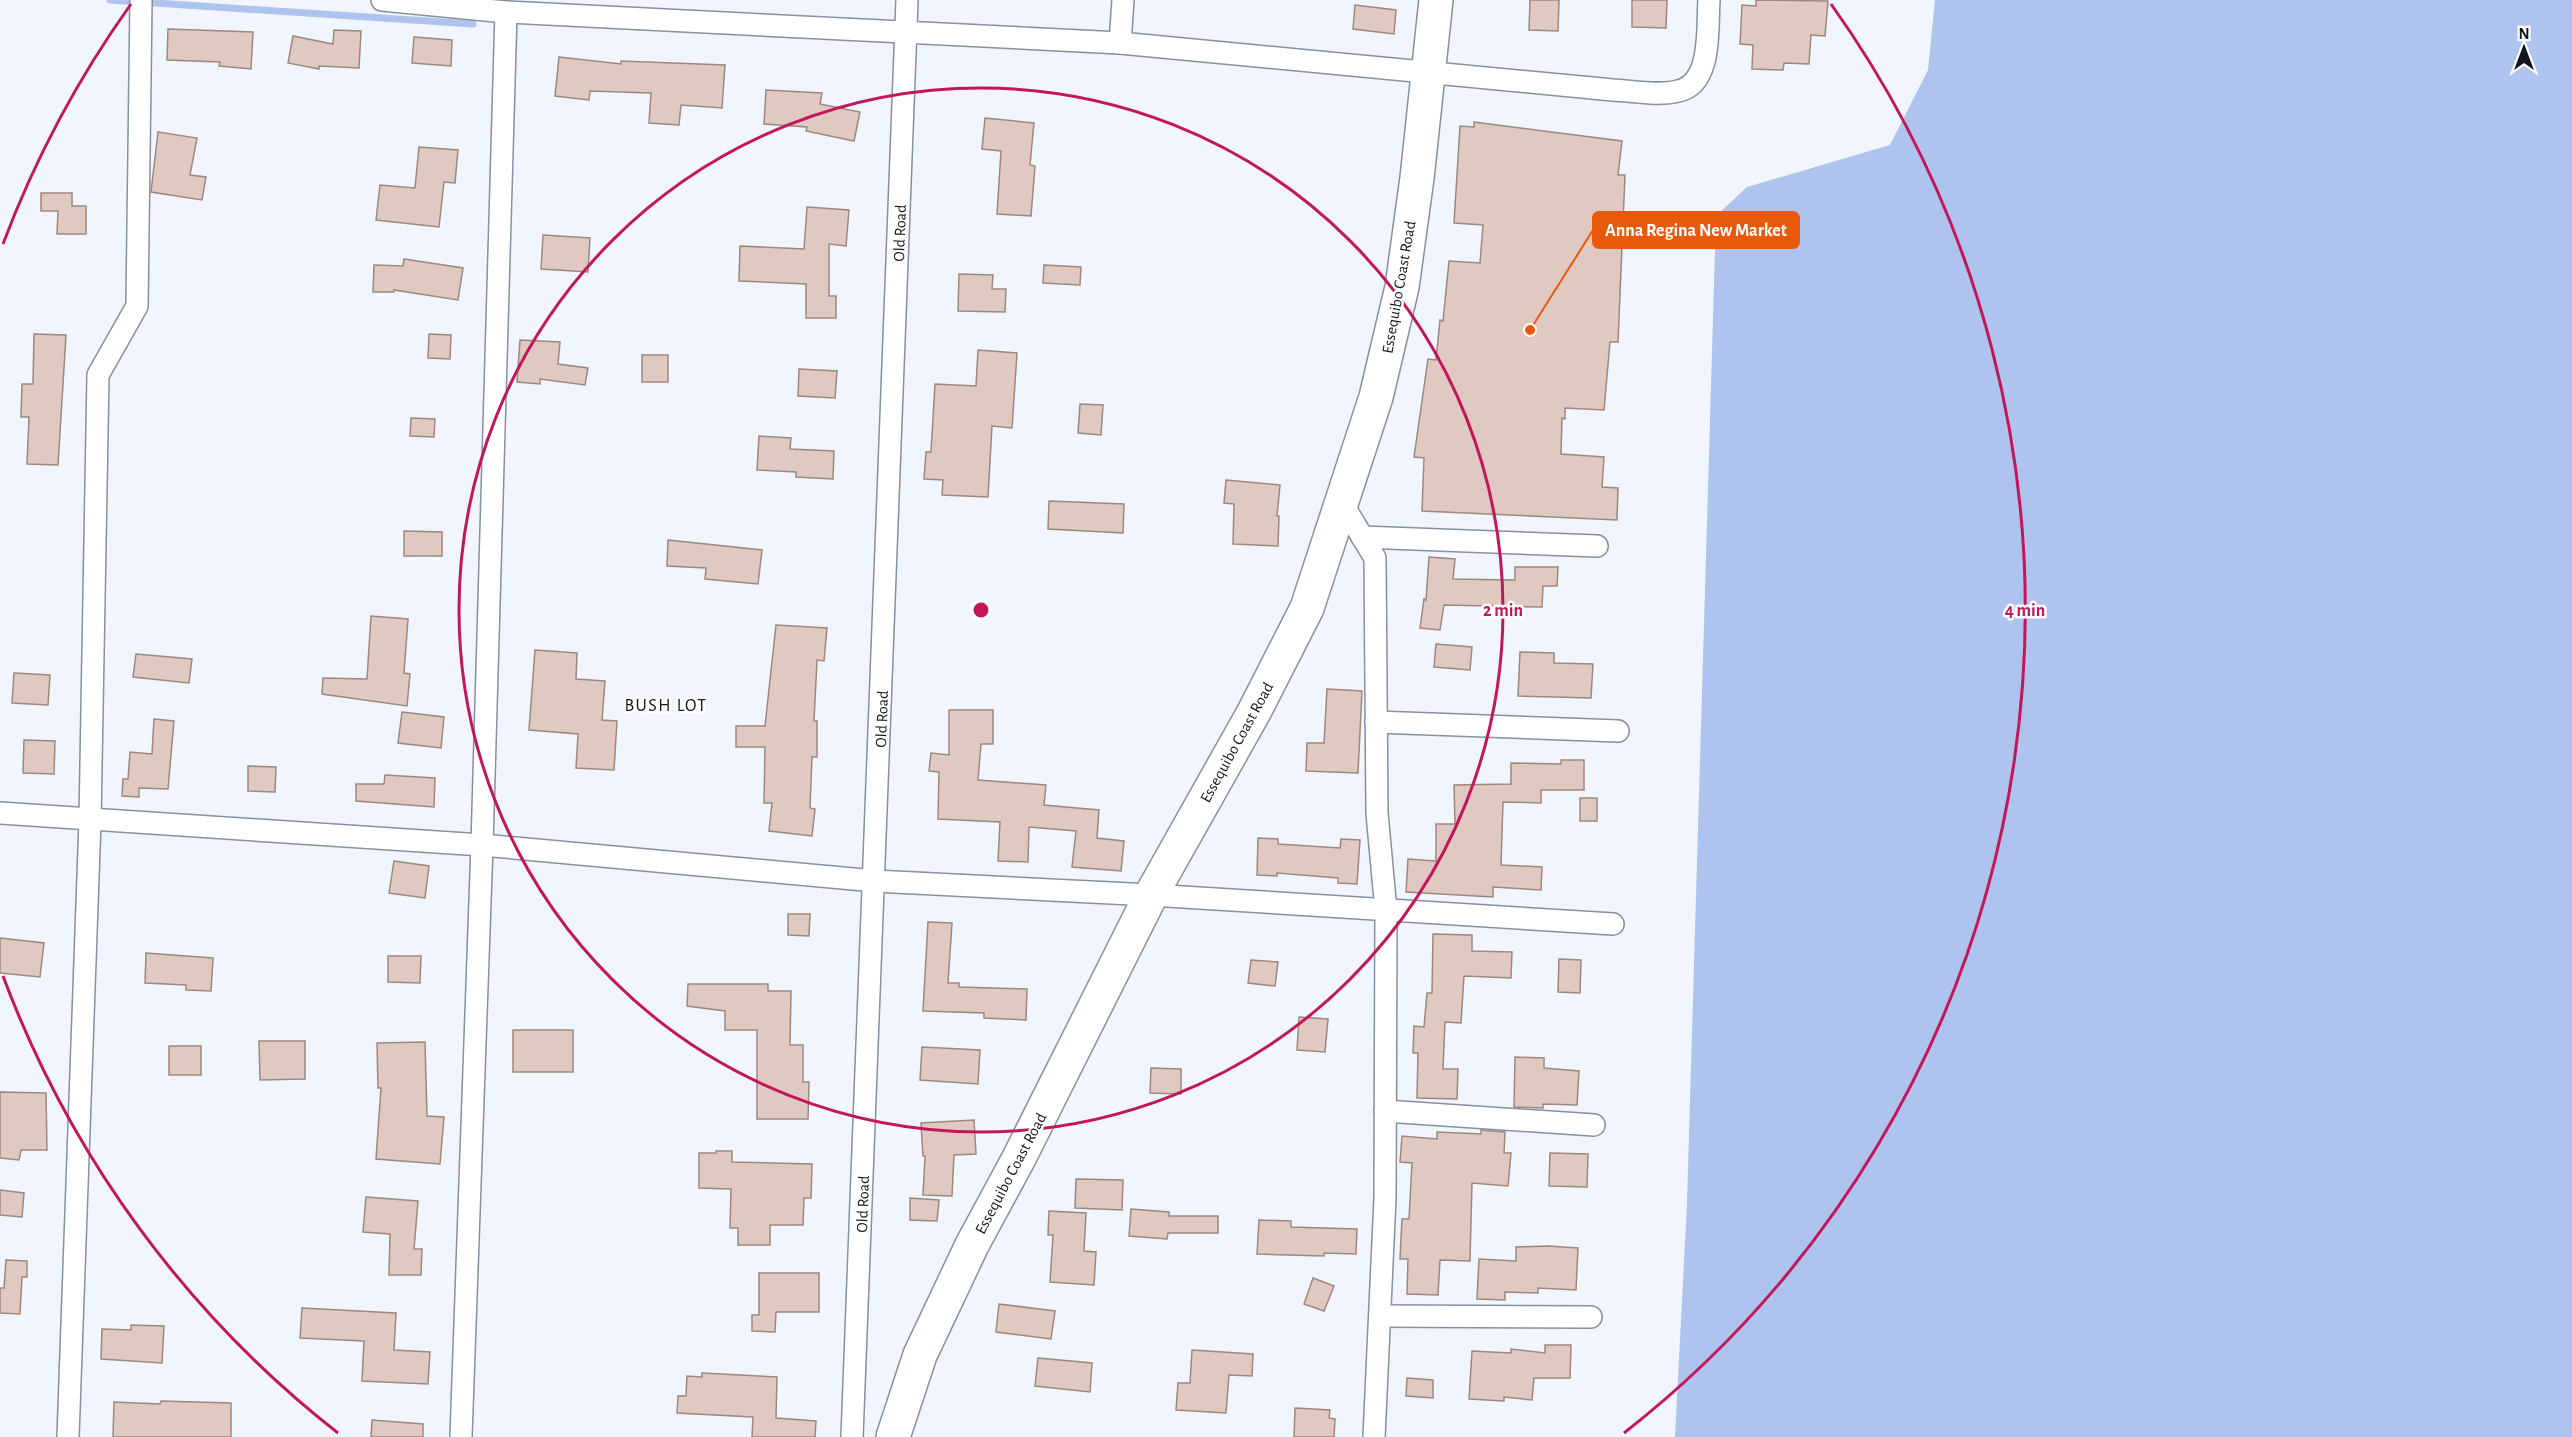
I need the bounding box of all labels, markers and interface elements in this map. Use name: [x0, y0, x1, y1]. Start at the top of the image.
north arrow: [2494, 18, 2554, 78]
text: N: [2518, 26, 2530, 42]
street label: Old Road: [891, 204, 909, 262]
callout: Anna Regina New Market: [1593, 212, 1799, 248]
street label: Essequibo Coast Road: [1379, 220, 1419, 355]
text: Anna Regina New Market: [1605, 222, 1787, 240]
centre of rings: [971, 600, 991, 620]
text: 2 min: [1483, 602, 1523, 620]
text: 4 min: [2005, 602, 2045, 620]
street label: Essequibo Coast Road: [1197, 680, 1276, 805]
street label: Old Road: [873, 690, 891, 748]
district label: BUSH LOT: [624, 697, 708, 715]
street label: Essequibo Coast Road: [972, 1110, 1050, 1237]
street label: Old Road: [854, 1175, 872, 1233]

